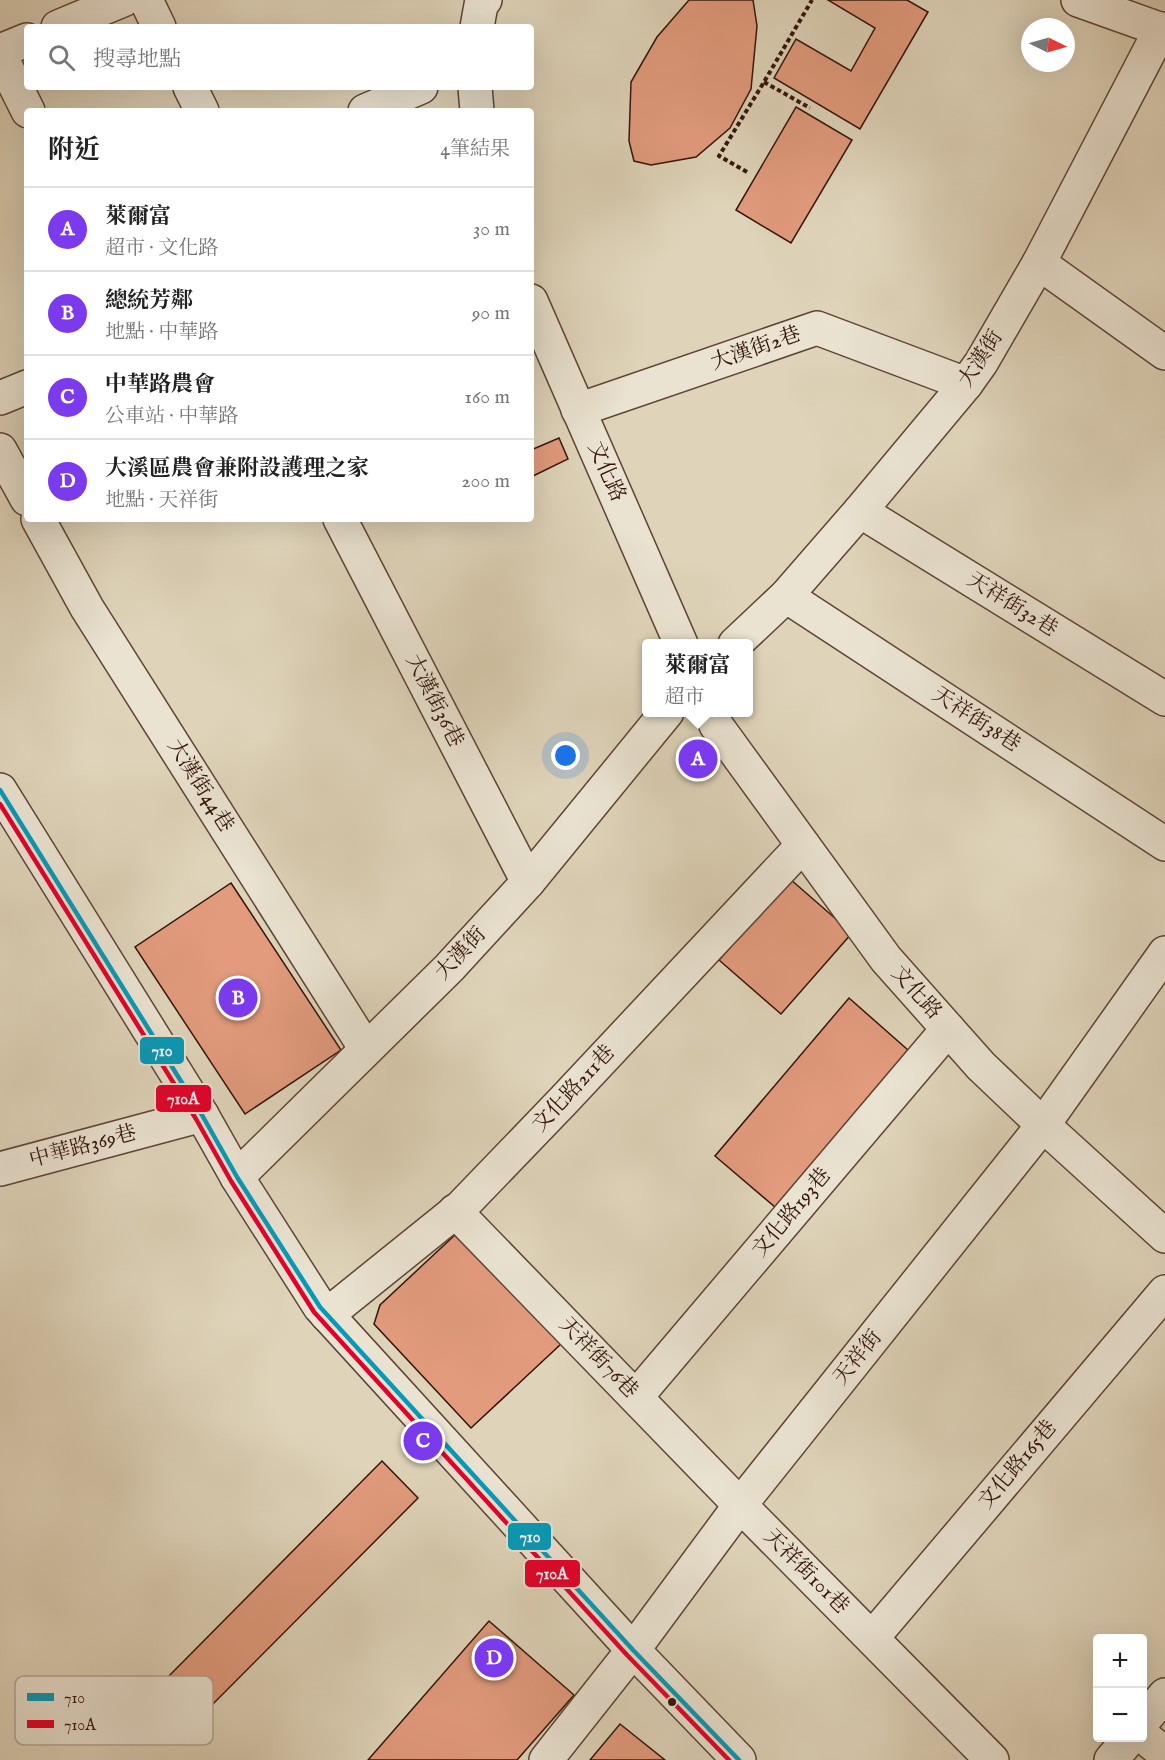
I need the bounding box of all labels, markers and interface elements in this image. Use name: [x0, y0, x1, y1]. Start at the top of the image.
north arrow: [1021, 18, 1075, 72]
search box: [24, 24, 534, 90]
icon: search: [45, 41, 78, 74]
text: 搜尋地點: [93, 46, 181, 74]
text: 附近: [48, 134, 100, 167]
text: 4筆結果: [440, 137, 510, 162]
text: 萊爾富: [105, 203, 171, 231]
text: A: [61, 217, 74, 242]
text: 30 m: [473, 217, 510, 242]
text: 超市 · 文化路: [105, 236, 218, 261]
text: 總統芳鄰: [105, 287, 193, 315]
text: B: [61, 301, 74, 326]
text: 90 m: [472, 301, 510, 326]
text: 地點 · 中華路: [105, 320, 218, 345]
street label: 大漢街2巷: [707, 321, 805, 377]
street label: 大漢街: [953, 325, 1009, 393]
text: 中華路農會: [105, 371, 215, 399]
text: C: [60, 385, 75, 410]
text: 160 m: [464, 385, 510, 410]
text: 公車站 · 中華路: [105, 404, 238, 429]
street label: 文化路: [581, 438, 631, 506]
text: 大溪區農會兼附設護理之家: [105, 455, 369, 483]
text: D: [59, 469, 76, 494]
text: 200 m: [461, 469, 510, 494]
text: 地點 · 天祥街: [105, 488, 218, 513]
street label: 天祥街32巷: [962, 567, 1062, 643]
popup: [642, 639, 753, 717]
street label: 大漢街36巷: [399, 650, 469, 752]
text: 萊爾富: [664, 652, 731, 680]
street label: 天祥街38巷: [927, 681, 1025, 759]
text: 超市: [664, 685, 704, 710]
street label: 大漢街44巷: [161, 734, 239, 838]
pin: A: [678, 736, 718, 782]
your location: [551, 741, 580, 770]
street label: 大漢街: [430, 922, 492, 986]
street label: 文化路: [885, 961, 947, 1025]
pin: B: [218, 976, 258, 1020]
line badge: 710: [139, 1036, 185, 1065]
street label: 文化路211巷: [527, 1040, 621, 1138]
text: 710: [151, 1042, 173, 1062]
line badge: 710A: [155, 1084, 212, 1113]
text: 710A: [167, 1090, 200, 1110]
street label: 中華路369巷: [26, 1120, 140, 1174]
street label: 文化路193巷: [747, 1163, 837, 1263]
street label: 天祥街76巷: [553, 1312, 643, 1404]
street label: 天祥街: [828, 1325, 888, 1391]
street label: 文化路165巷: [973, 1415, 1063, 1515]
pin: C: [404, 1418, 442, 1464]
line badge: 710: [507, 1522, 552, 1551]
street label: 天祥街101巷: [758, 1524, 854, 1620]
text: 710: [519, 1528, 541, 1548]
line badge: 710A: [524, 1559, 581, 1588]
text: 710A: [536, 1565, 569, 1585]
map controls: [1093, 1634, 1147, 1742]
button: +: [1093, 1634, 1147, 1688]
pin: D: [474, 1636, 514, 1680]
legend: [15, 1676, 213, 1745]
button: −: [1093, 1688, 1147, 1742]
text: 710: [64, 1689, 85, 1709]
unlabelled marker: [666, 1696, 678, 1708]
text: 710A: [64, 1716, 97, 1736]

